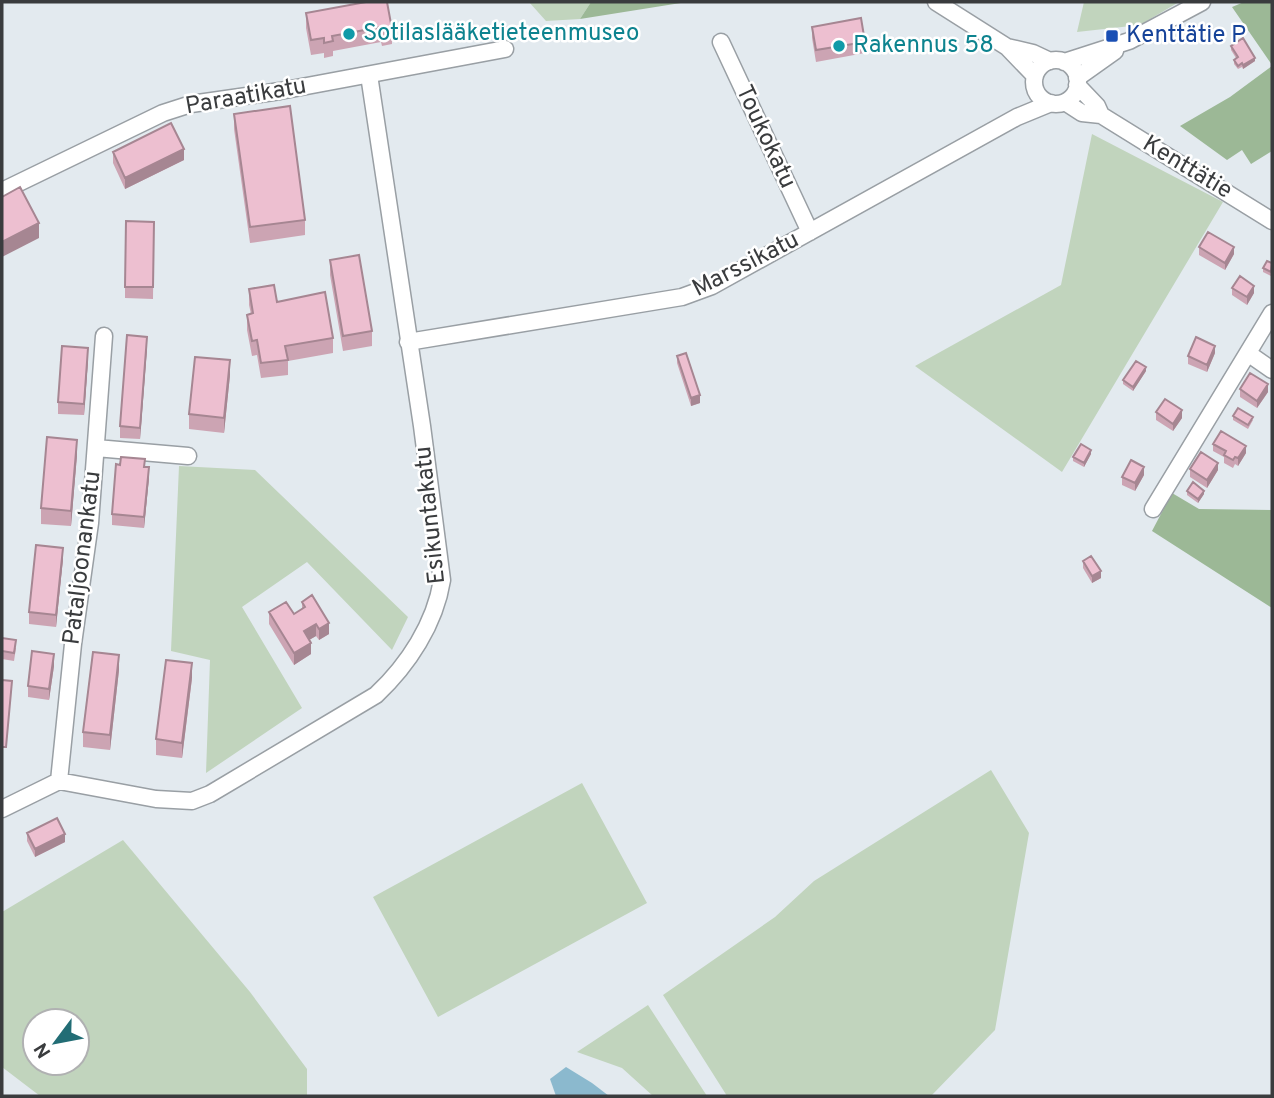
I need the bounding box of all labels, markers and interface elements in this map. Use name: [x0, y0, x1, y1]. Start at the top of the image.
place label: Sotilaslääketieteenmuseo: [363, 19, 639, 49]
place label: Kenttätie P: [1126, 21, 1246, 51]
marker: Sotilaslääketieteenmuseo: [341, 26, 357, 42]
marker: Kenttätie P: [1104, 28, 1120, 44]
place label: Rakennus 58: [853, 31, 994, 61]
marker: Rakennus 58: [831, 38, 847, 54]
street label: Paraatikatu: [183, 72, 309, 122]
street label: Toukokatu: [728, 81, 802, 193]
street label: Kenttätie: [1137, 130, 1237, 206]
street label: Marssikatu: [688, 225, 804, 305]
street label: Esikuntakatu: [409, 445, 453, 585]
street label: Pataljoonankatu: [57, 469, 109, 647]
north arrow: [21, 1007, 91, 1077]
text: N: [29, 1038, 57, 1062]

